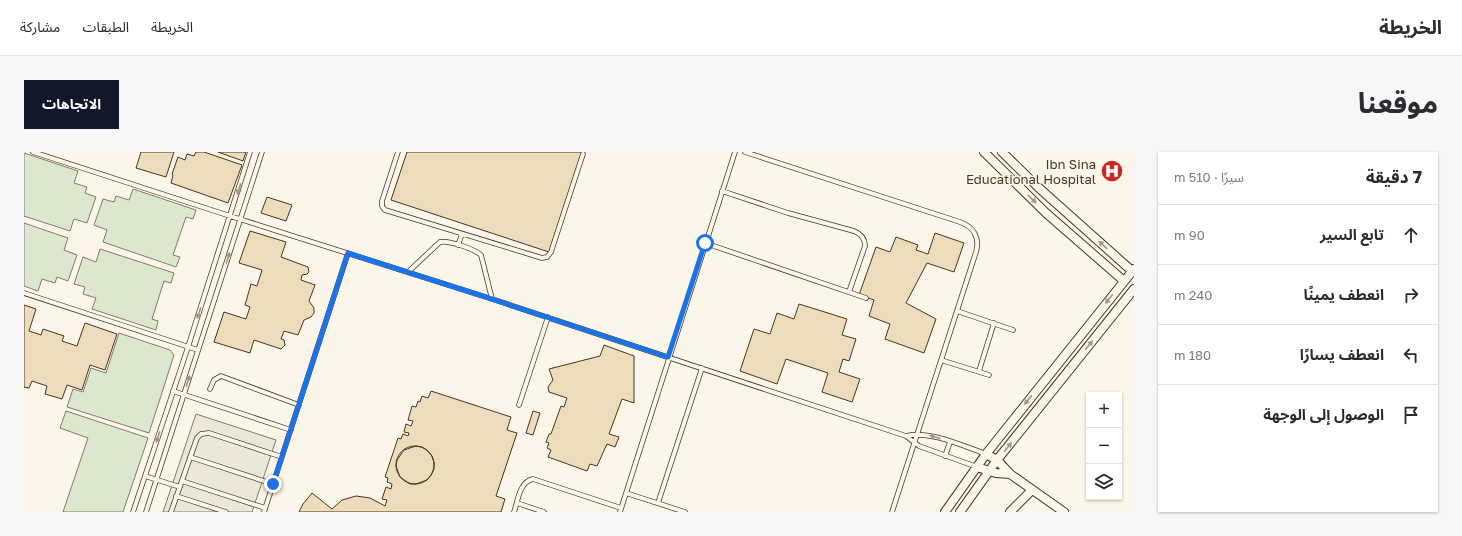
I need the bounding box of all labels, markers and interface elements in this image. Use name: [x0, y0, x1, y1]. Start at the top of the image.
text: الخريطة: [1379, 15, 1442, 38]
text: مشاركة: [20, 18, 60, 35]
text: الطبقات: [82, 18, 129, 35]
text: الخريطة: [151, 18, 193, 35]
button: الاتجاهات: [24, 80, 119, 129]
text: موقعنا: [1358, 86, 1438, 119]
place label: Ibn Sina Educational Hospital: [966, 156, 1096, 187]
hospital icon: Ibn Sina Educational Hospital: [1099, 158, 1125, 184]
text: 7 دقيقة: [1366, 166, 1422, 187]
text: سيرًا · 510 m: [1174, 169, 1244, 185]
one-way arrow: [235, 184, 241, 196]
one-way arrow: [1027, 194, 1037, 204]
icon: ahead: [1400, 224, 1422, 246]
text: تابع السير: [1320, 225, 1384, 243]
text: 90 m: [1174, 227, 1205, 243]
route start: [696, 234, 714, 252]
one-way arrow: [1098, 240, 1108, 250]
one-way arrow: [225, 252, 231, 264]
icon: right: [1400, 284, 1422, 306]
text: انعطف يمينًا: [1304, 285, 1384, 303]
text: 240 m: [1174, 287, 1212, 303]
one-way arrow: [1105, 294, 1114, 304]
one-way arrow: [196, 307, 202, 319]
one-way arrow: [1085, 340, 1093, 350]
icon: left: [1400, 344, 1422, 366]
text: انعطف يسارًا: [1300, 345, 1384, 363]
text: 180 m: [1174, 347, 1211, 363]
one-way arrow: [185, 375, 191, 387]
map controls: [1086, 392, 1122, 500]
button: +: [1086, 392, 1122, 428]
one-way arrow: [1024, 395, 1032, 406]
icon: arrive: [1400, 404, 1422, 426]
text: الوصول إلى الوجهة: [1263, 405, 1384, 423]
button: −: [1086, 428, 1122, 464]
one-way arrow: [155, 431, 161, 443]
one-way arrow: [929, 434, 941, 440]
one-way arrow: [1004, 441, 1012, 452]
button: layers: [1086, 464, 1122, 500]
route end: [264, 475, 282, 493]

